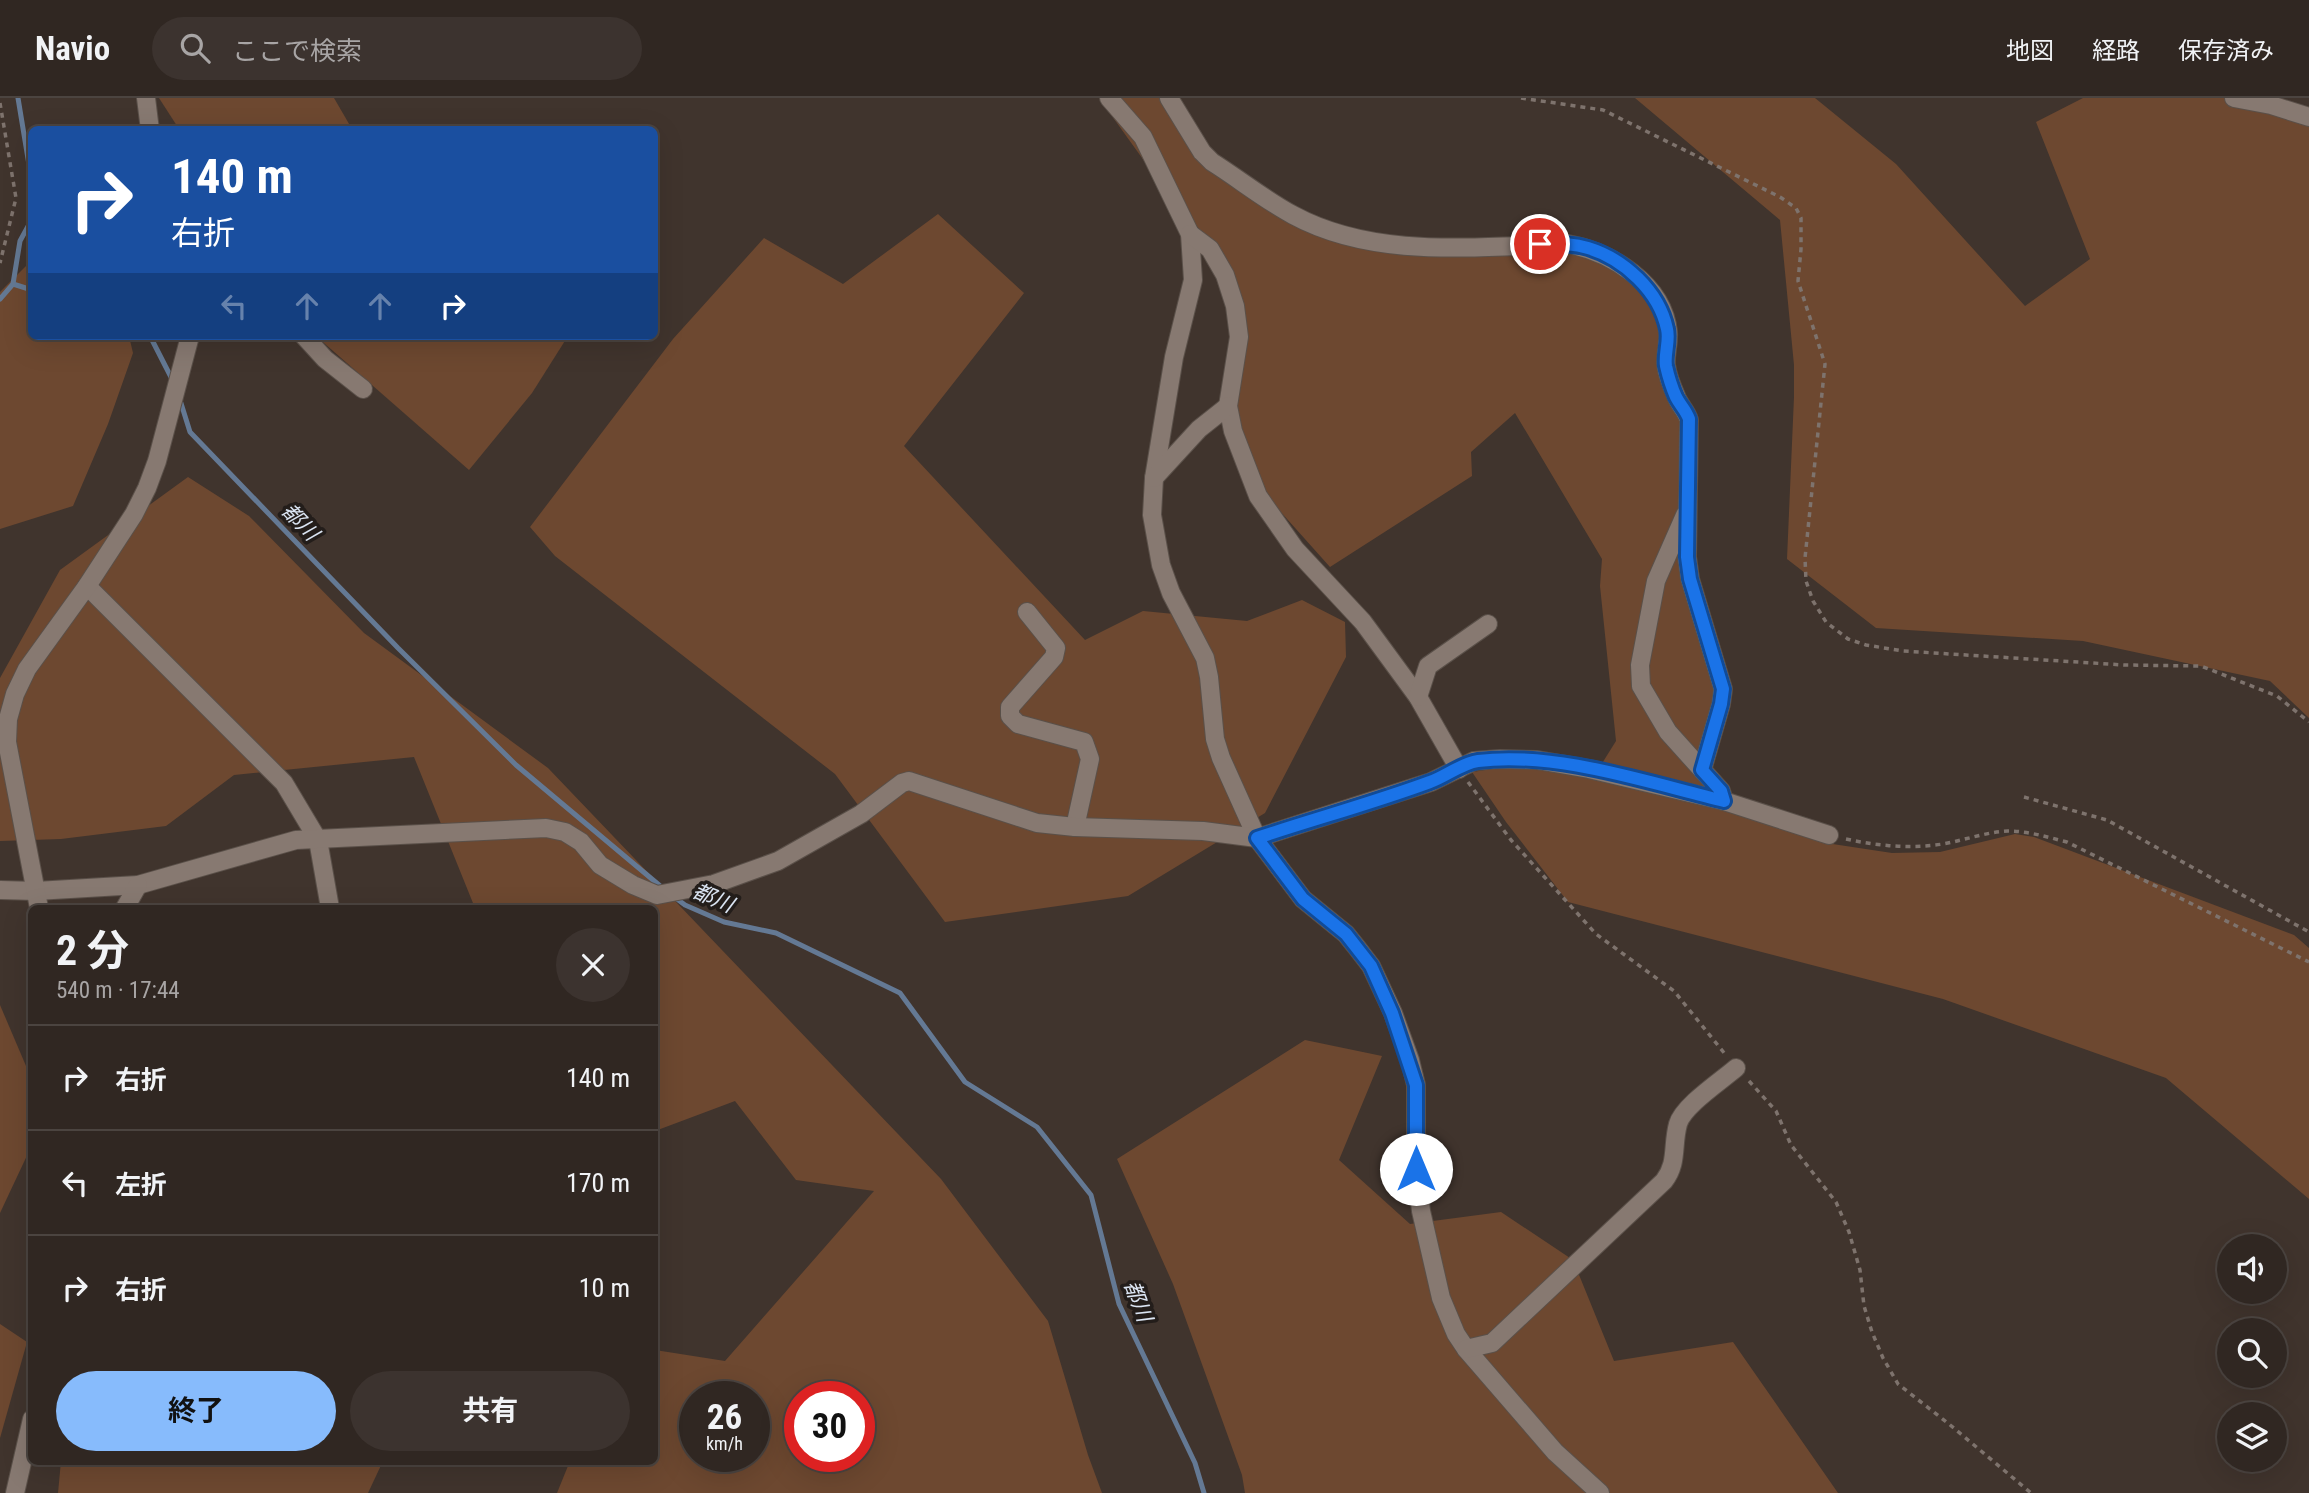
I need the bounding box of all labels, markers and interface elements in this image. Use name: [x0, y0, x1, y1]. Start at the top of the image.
search box: [152, 17, 642, 80]
text: Navio: [35, 29, 110, 68]
icon: search: [176, 29, 214, 67]
text: ここで検索: [232, 36, 362, 66]
text: 地図: [2006, 37, 2054, 65]
text: 経路: [2092, 37, 2140, 65]
text: 保存済み: [2178, 37, 2274, 65]
text: 140 m: [171, 148, 293, 205]
icon: right: [56, 154, 147, 245]
text: 右折: [171, 214, 235, 252]
pin: [1510, 214, 1570, 274]
icon: arrive: [1521, 225, 1559, 263]
icon: left: [215, 287, 253, 325]
icon: ahead: [288, 287, 326, 325]
icon: ahead: [361, 287, 399, 325]
icon: right: [434, 287, 472, 325]
water label: 都川: [277, 499, 325, 547]
water label: 都川: [689, 879, 739, 918]
text: 2 分: [56, 926, 129, 975]
button: close: [556, 928, 630, 1002]
text: 540 m · 17:44: [56, 977, 180, 1004]
icon: right: [56, 1059, 94, 1097]
text: 140 m: [566, 1063, 630, 1093]
text: 右折: [115, 1065, 167, 1095]
position arrow: [1379, 1132, 1453, 1206]
icon: left: [56, 1164, 94, 1202]
text: 170 m: [566, 1168, 630, 1198]
text: 左折: [115, 1170, 167, 1200]
map controls: [2217, 1234, 2287, 1472]
button: sound: [2217, 1234, 2287, 1304]
icon: right: [56, 1269, 94, 1307]
text: 10 m: [579, 1273, 630, 1303]
text: 右折: [115, 1275, 167, 1305]
water label: 都川: [1119, 1277, 1157, 1327]
button: search: [2217, 1318, 2287, 1388]
button: 終了: [56, 1371, 336, 1451]
button: 共有: [350, 1371, 630, 1451]
speed limit sign: 30: [784, 1381, 875, 1472]
text: 26: [707, 1397, 742, 1438]
button: layers: [2217, 1402, 2287, 1472]
text: km/h: [706, 1433, 743, 1454]

